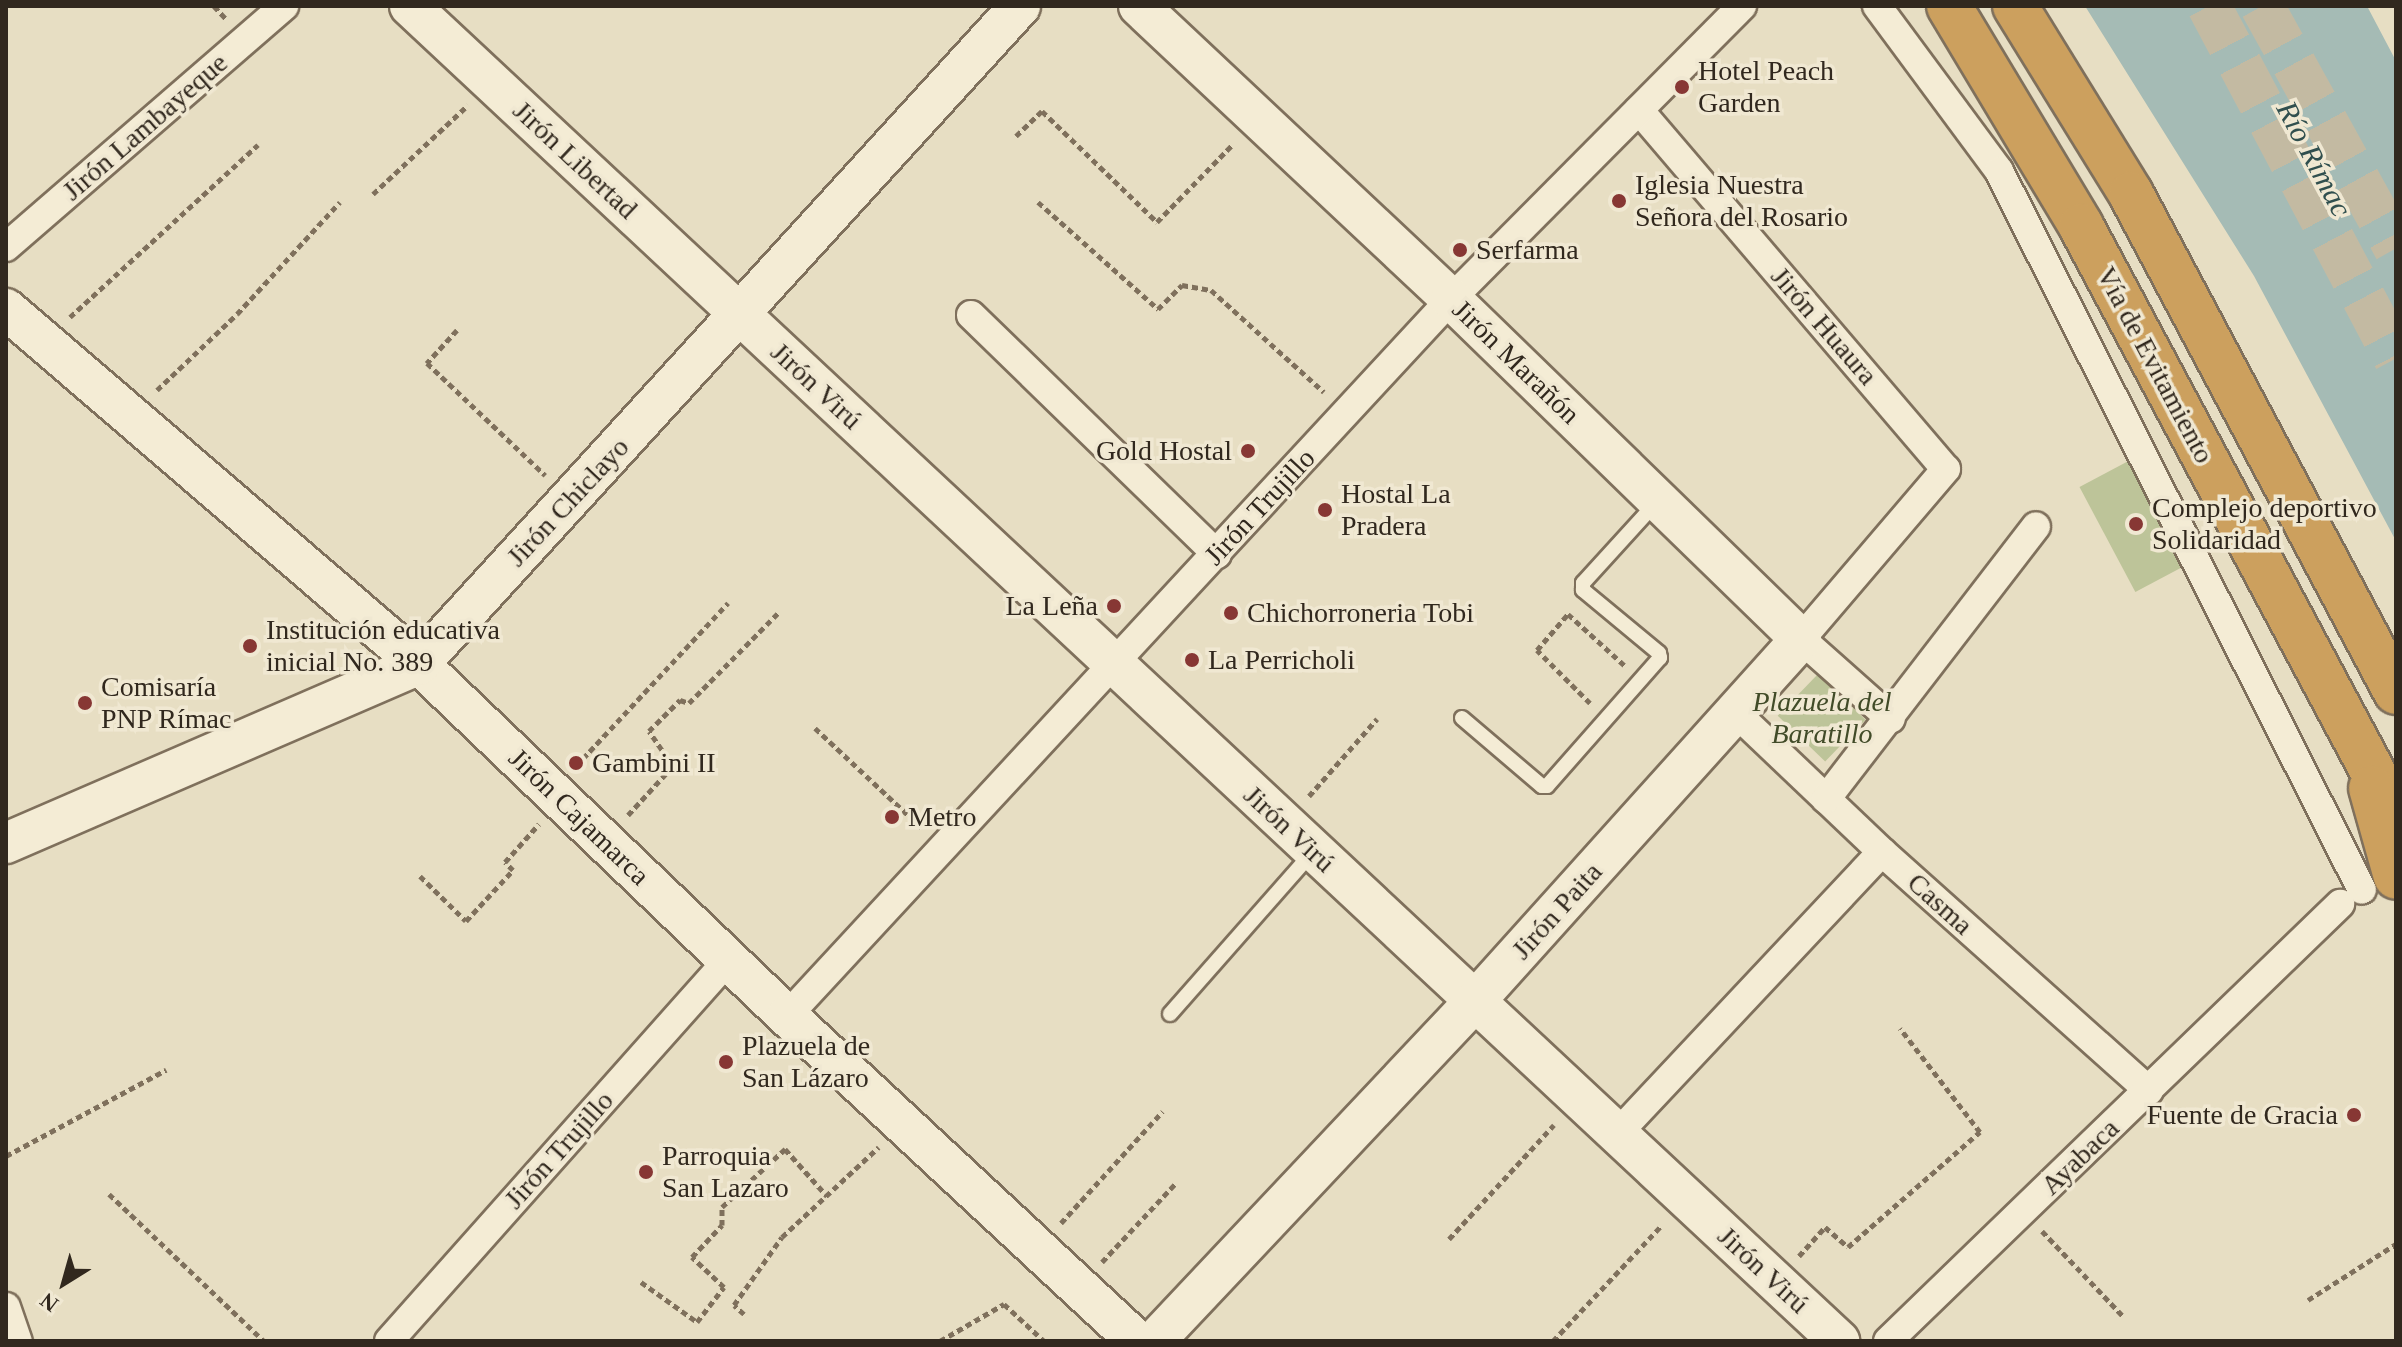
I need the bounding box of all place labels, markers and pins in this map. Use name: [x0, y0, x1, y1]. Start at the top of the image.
place label: Hotel Peach Garden: [1698, 54, 1834, 120]
marker: Hotel Peach Garden: [1673, 78, 1691, 96]
place label: Iglesia Nuestra Señora del Rosario: [1635, 168, 1848, 234]
marker: Iglesia Nuestra Señora del Rosario: [1610, 192, 1628, 210]
place label: Serfarma: [1476, 233, 1579, 267]
marker: Serfarma: [1451, 241, 1469, 259]
place label: Gold Hostal: [1096, 434, 1232, 468]
marker: Gold Hostal: [1239, 442, 1257, 460]
place label: Hostal La Pradera: [1341, 477, 1451, 543]
place label: Complejo deportivo Solidaridad: [2152, 491, 2377, 557]
marker: Hostal La Pradera: [1316, 501, 1334, 519]
marker: Complejo deportivo Solidaridad: [2127, 515, 2145, 533]
place label: La Leña: [1006, 589, 1098, 623]
place label: Chichorroneria Tobi: [1247, 596, 1474, 630]
marker: La Leña: [1105, 597, 1123, 615]
marker: Chichorroneria Tobi: [1222, 604, 1240, 622]
place label: Institución educativa inicial No. 389: [266, 613, 500, 679]
marker: Institución educativa inicial No. 389: [241, 637, 259, 655]
place label: La Perricholi: [1208, 643, 1355, 677]
marker: La Perricholi: [1183, 651, 1201, 669]
place label: Comisaría PNP Rímac: [101, 670, 232, 736]
marker: Comisaría PNP Rímac: [76, 694, 94, 712]
place label: Gambini II: [592, 746, 716, 780]
marker: Gambini II: [567, 754, 585, 772]
place label: Metro: [908, 800, 976, 834]
marker: Metro: [883, 808, 901, 826]
place label: Plazuela de San Lázaro: [742, 1029, 870, 1095]
marker: Plazuela de San Lázaro: [717, 1053, 735, 1071]
place label: Fuente de Gracia: [2147, 1098, 2338, 1132]
marker: Fuente de Gracia: [2345, 1106, 2363, 1124]
place label: Parroquia San Lazaro: [662, 1139, 789, 1205]
marker: Parroquia San Lazaro: [637, 1163, 655, 1181]

